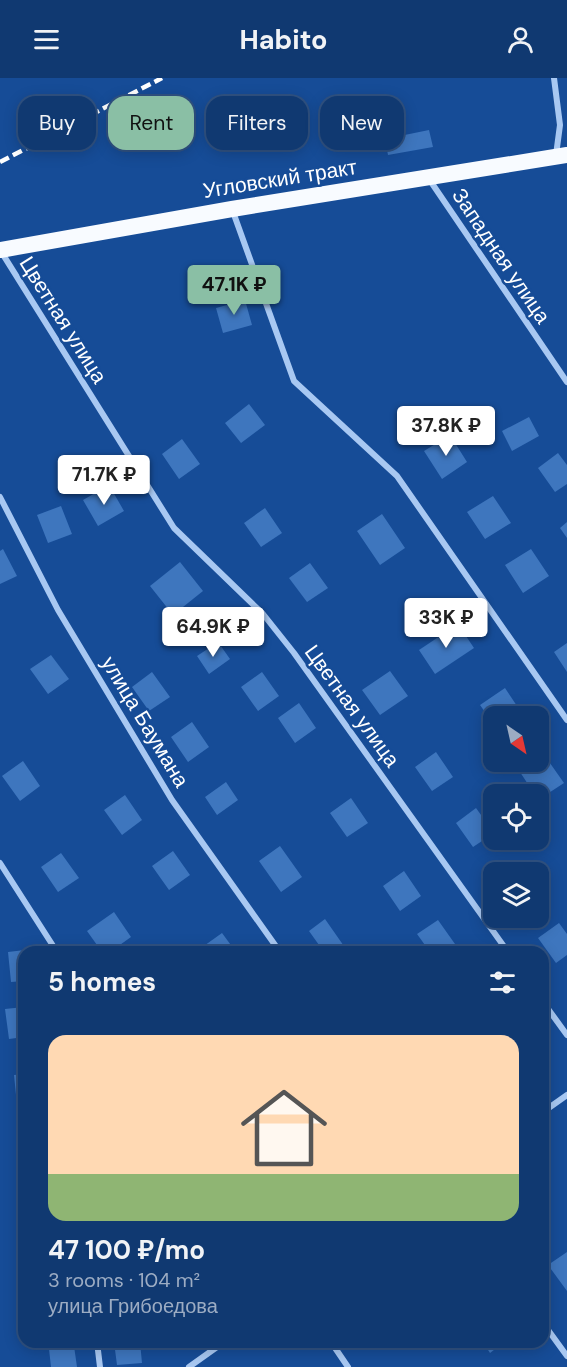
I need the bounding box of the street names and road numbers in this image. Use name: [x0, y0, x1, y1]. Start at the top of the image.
street label: Угловский тракт: [201, 153, 359, 205]
street label: Западная улица: [445, 183, 557, 329]
street label: Цветная улица: [13, 251, 113, 389]
street label: Цветная улица: [298, 639, 406, 773]
street label: улица Баумана: [95, 651, 195, 793]

